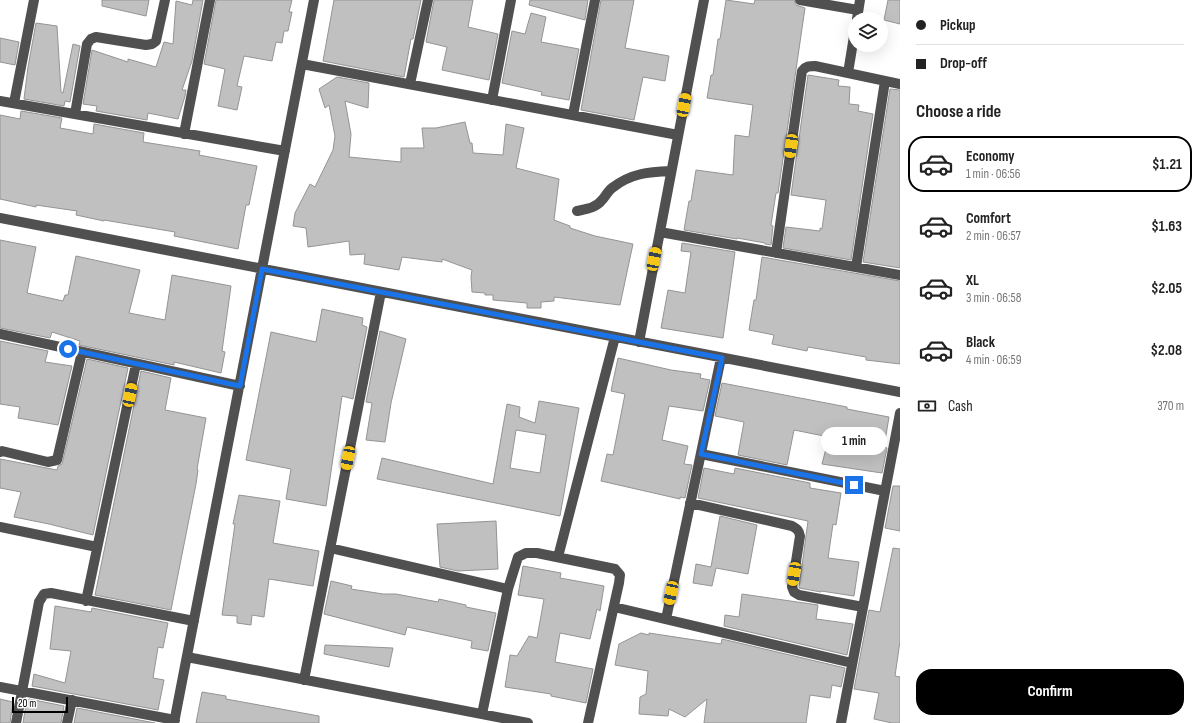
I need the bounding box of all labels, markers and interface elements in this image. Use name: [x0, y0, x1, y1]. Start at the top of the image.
map controls: [848, 12, 888, 52]
button: layers: [848, 12, 888, 52]
text: Pickup: [940, 16, 976, 35]
text: Drop-off: [940, 54, 987, 73]
car: [676, 92, 692, 118]
text: Choose a ride: [916, 101, 1001, 122]
car: [783, 133, 799, 159]
icon: car: [918, 146, 954, 182]
text: Economy: [966, 147, 1015, 166]
text: $1.21: [1152, 155, 1182, 174]
text: 1 min · 06:56: [966, 166, 1021, 182]
icon: car: [918, 208, 954, 244]
text: Comfort: [966, 209, 1011, 228]
text: $1.63: [1151, 217, 1182, 236]
text: 2 min · 06:57: [966, 228, 1021, 244]
car: [646, 246, 662, 272]
icon: car: [918, 270, 954, 306]
text: XL: [966, 271, 979, 290]
text: $2.05: [1151, 279, 1182, 298]
text: 3 min · 06:58: [966, 290, 1021, 306]
icon: car: [918, 332, 954, 368]
text: Black: [966, 333, 995, 352]
route start: [59, 340, 77, 358]
text: $2.08: [1150, 341, 1182, 360]
text: 4 min · 06:59: [966, 352, 1021, 368]
car: [122, 382, 138, 408]
icon: cash: [916, 395, 938, 417]
text: Cash: [948, 397, 973, 416]
text: 370 m: [1157, 398, 1184, 414]
callout: 1 min: [821, 427, 887, 455]
text: 1 min: [842, 433, 866, 449]
car: [340, 445, 356, 471]
route end: [845, 476, 863, 494]
car: [786, 561, 802, 587]
car: [663, 580, 679, 606]
button: Confirm: [916, 669, 1184, 715]
scale bar: [12, 695, 68, 714]
text: 20 m: [18, 697, 36, 710]

